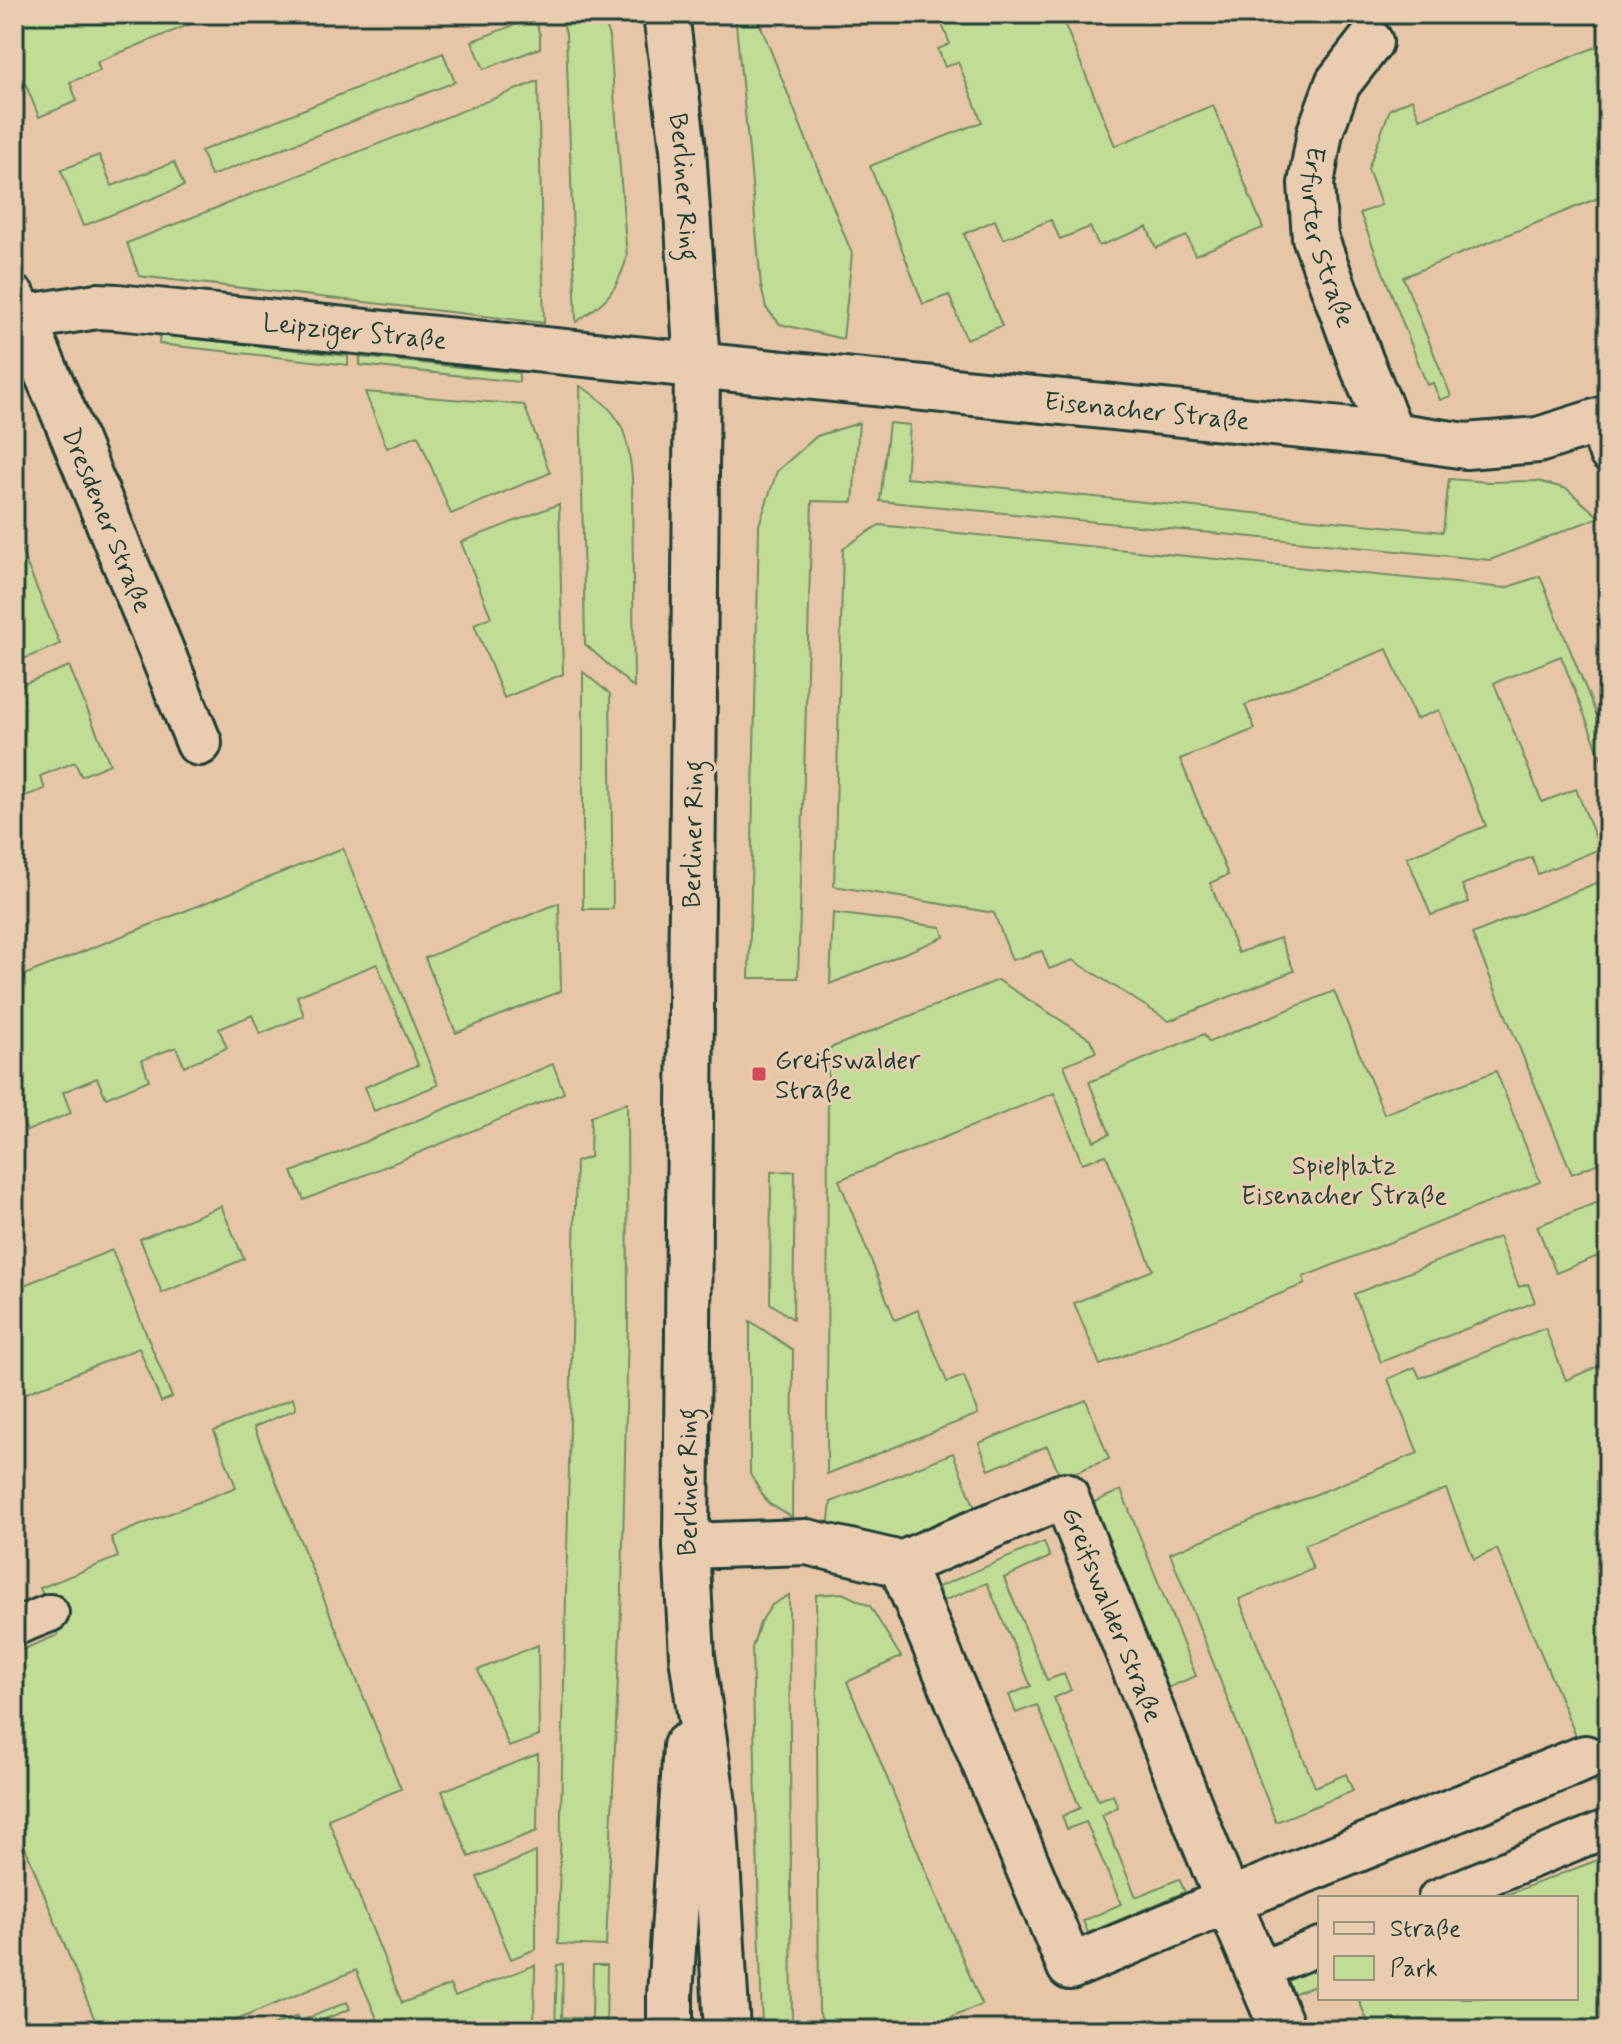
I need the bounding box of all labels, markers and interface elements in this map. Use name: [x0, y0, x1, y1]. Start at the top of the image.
street label: Berliner Ring: [660, 111, 705, 262]
street label: Erfurter Straße: [1292, 144, 1362, 333]
street label: Leipziger Straße: [261, 307, 448, 359]
street label: Eisenacher Straße: [1042, 385, 1251, 440]
street label: Dresdener Straße: [53, 423, 159, 618]
street label: Berliner Ring: [676, 760, 715, 908]
place label: Greifswalder Straße: [775, 1044, 921, 1108]
marker: Greifswalder Straße: [750, 1065, 768, 1083]
park label: Spielplatz Eisenacher Straße: [1241, 1150, 1447, 1214]
street label: Berliner Ring: [672, 1408, 709, 1556]
street label: Greifswalder Straße: [1053, 1502, 1170, 1728]
legend: [1318, 1896, 1578, 2000]
text: Straße: [1390, 1914, 1461, 1945]
text: Park: [1390, 1954, 1438, 1985]

